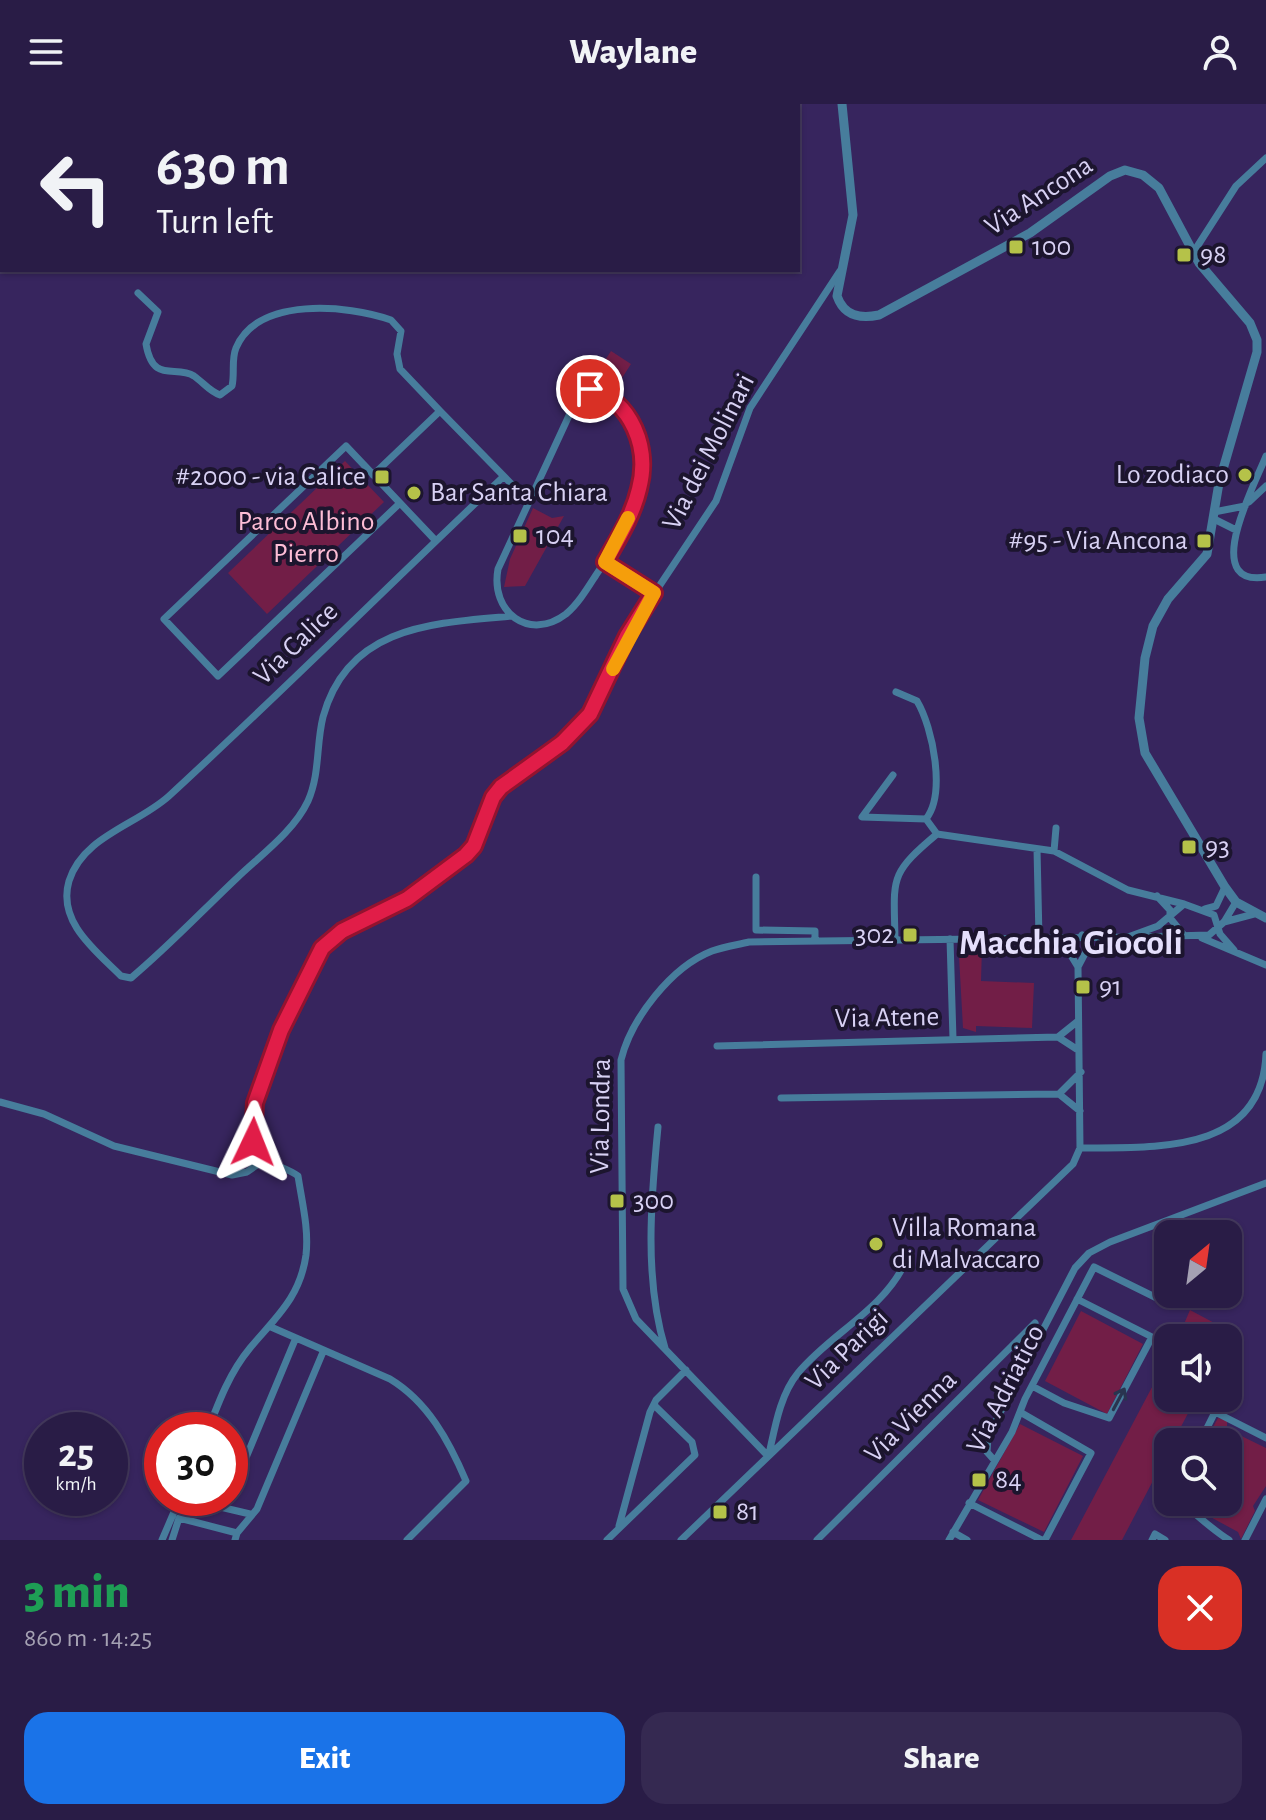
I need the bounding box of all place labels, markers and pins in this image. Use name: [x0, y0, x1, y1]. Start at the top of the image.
place label: 100: [1032, 233, 1071, 261]
marker: 100: [1007, 238, 1025, 256]
place label: 98: [1200, 241, 1226, 269]
marker: 98: [1175, 246, 1193, 264]
pin: [556, 355, 624, 423]
place label: Lo zodiaco: [1116, 461, 1229, 489]
place label: #2000 - via Calice: [176, 463, 366, 491]
marker: Lo zodiaco: [1236, 466, 1254, 484]
marker: #2000 - via Calice: [373, 468, 391, 486]
place label: Bar Santa Chiara: [430, 479, 608, 507]
marker: Bar Santa Chiara: [405, 484, 423, 502]
place label: 104: [536, 522, 574, 550]
marker: 104: [511, 527, 529, 545]
place label: #95 - Via Ancona: [1009, 527, 1188, 555]
marker: #95 - Via Ancona: [1195, 532, 1213, 550]
place label: 93: [1205, 833, 1230, 861]
marker: 93: [1180, 838, 1198, 856]
place label: 302: [855, 921, 894, 949]
marker: 302: [901, 926, 919, 944]
place label: 91: [1099, 973, 1122, 1001]
marker: 91: [1074, 978, 1092, 996]
place label: 300: [633, 1187, 674, 1215]
marker: 300: [608, 1192, 626, 1210]
place label: Villa Romana di Malvaccaro: [892, 1214, 1041, 1274]
marker: Villa Romana di Malvaccaro: [867, 1235, 885, 1253]
place label: 84: [995, 1466, 1022, 1494]
marker: 84: [970, 1471, 988, 1489]
place label: 81: [736, 1498, 759, 1526]
marker: 81: [711, 1503, 729, 1521]

